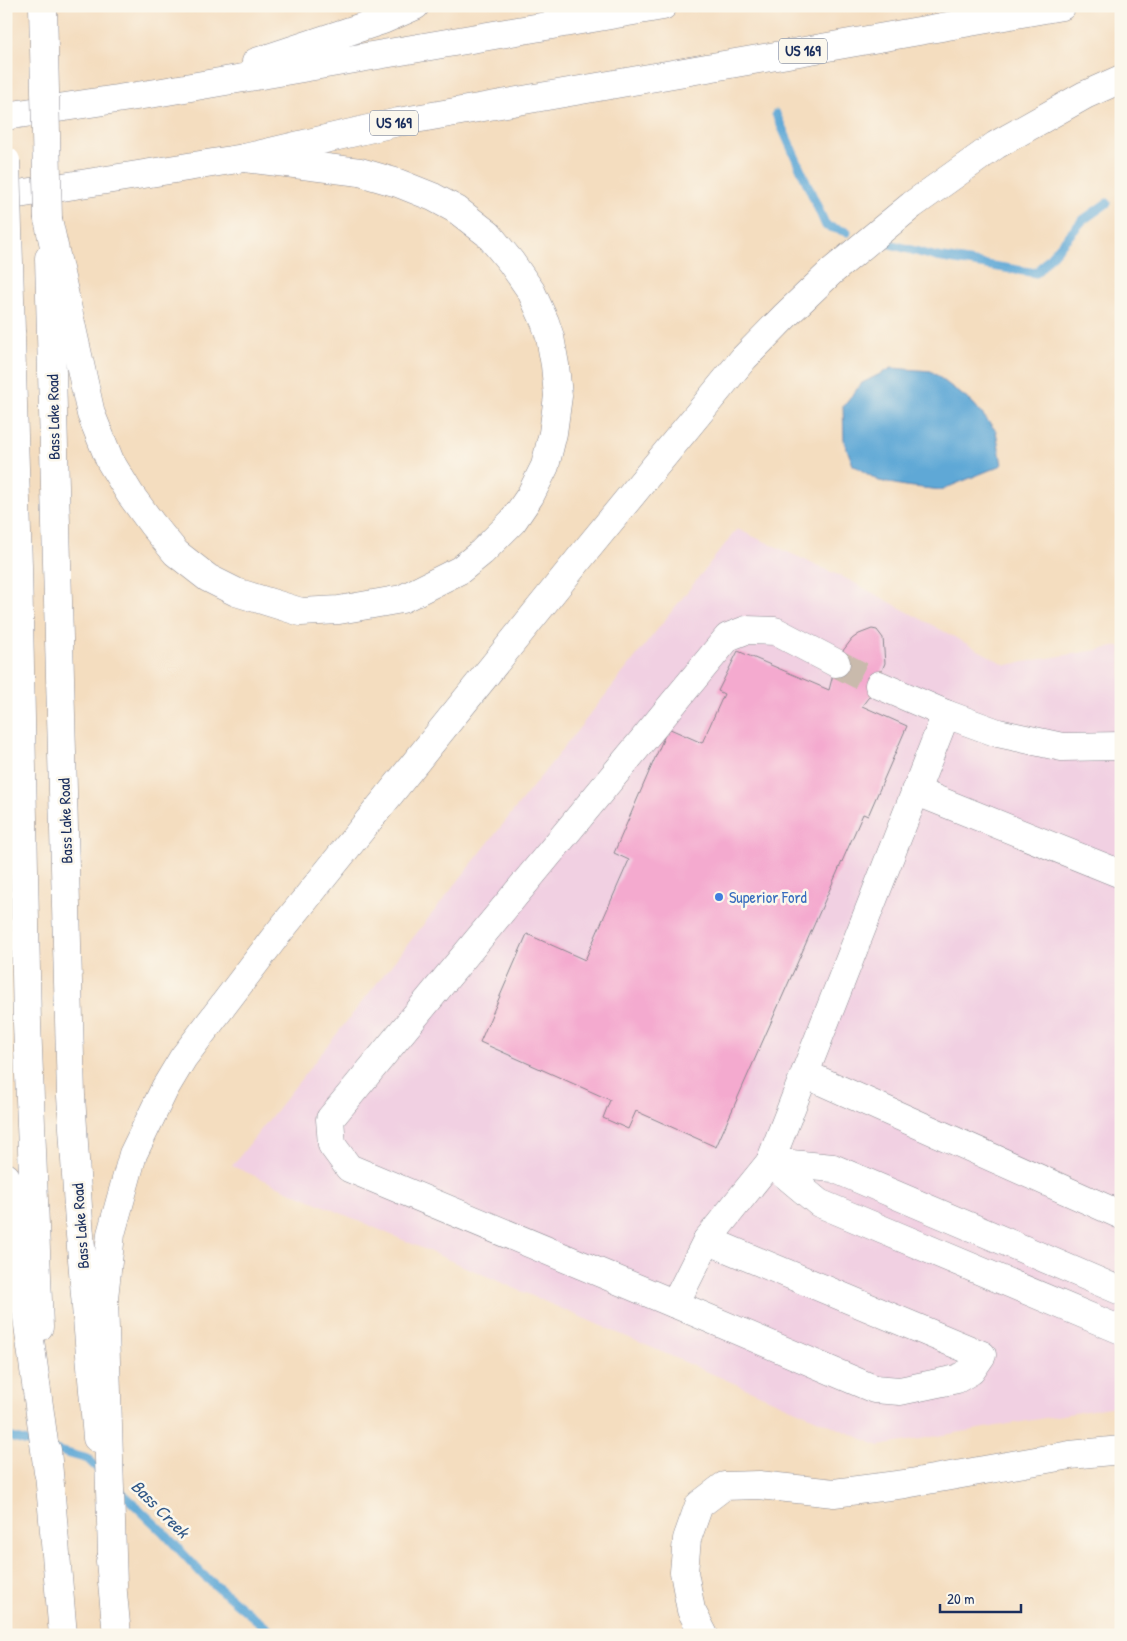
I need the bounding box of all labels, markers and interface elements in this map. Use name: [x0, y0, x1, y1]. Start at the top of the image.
road number: US 169: [779, 38, 827, 64]
road number: US 169: [370, 110, 418, 136]
street label: Bass Lake Road: [41, 374, 65, 460]
street label: Bass Lake Road: [53, 778, 77, 864]
place label: Superior Ford: [729, 886, 807, 908]
marker: Superior Ford: [713, 891, 725, 903]
street label: Bass Lake Road: [66, 1183, 94, 1269]
water label: Bass Creek: [126, 1474, 196, 1544]
scale bar: [940, 1581, 1021, 1613]
text: 20 m: [947, 1588, 974, 1609]

